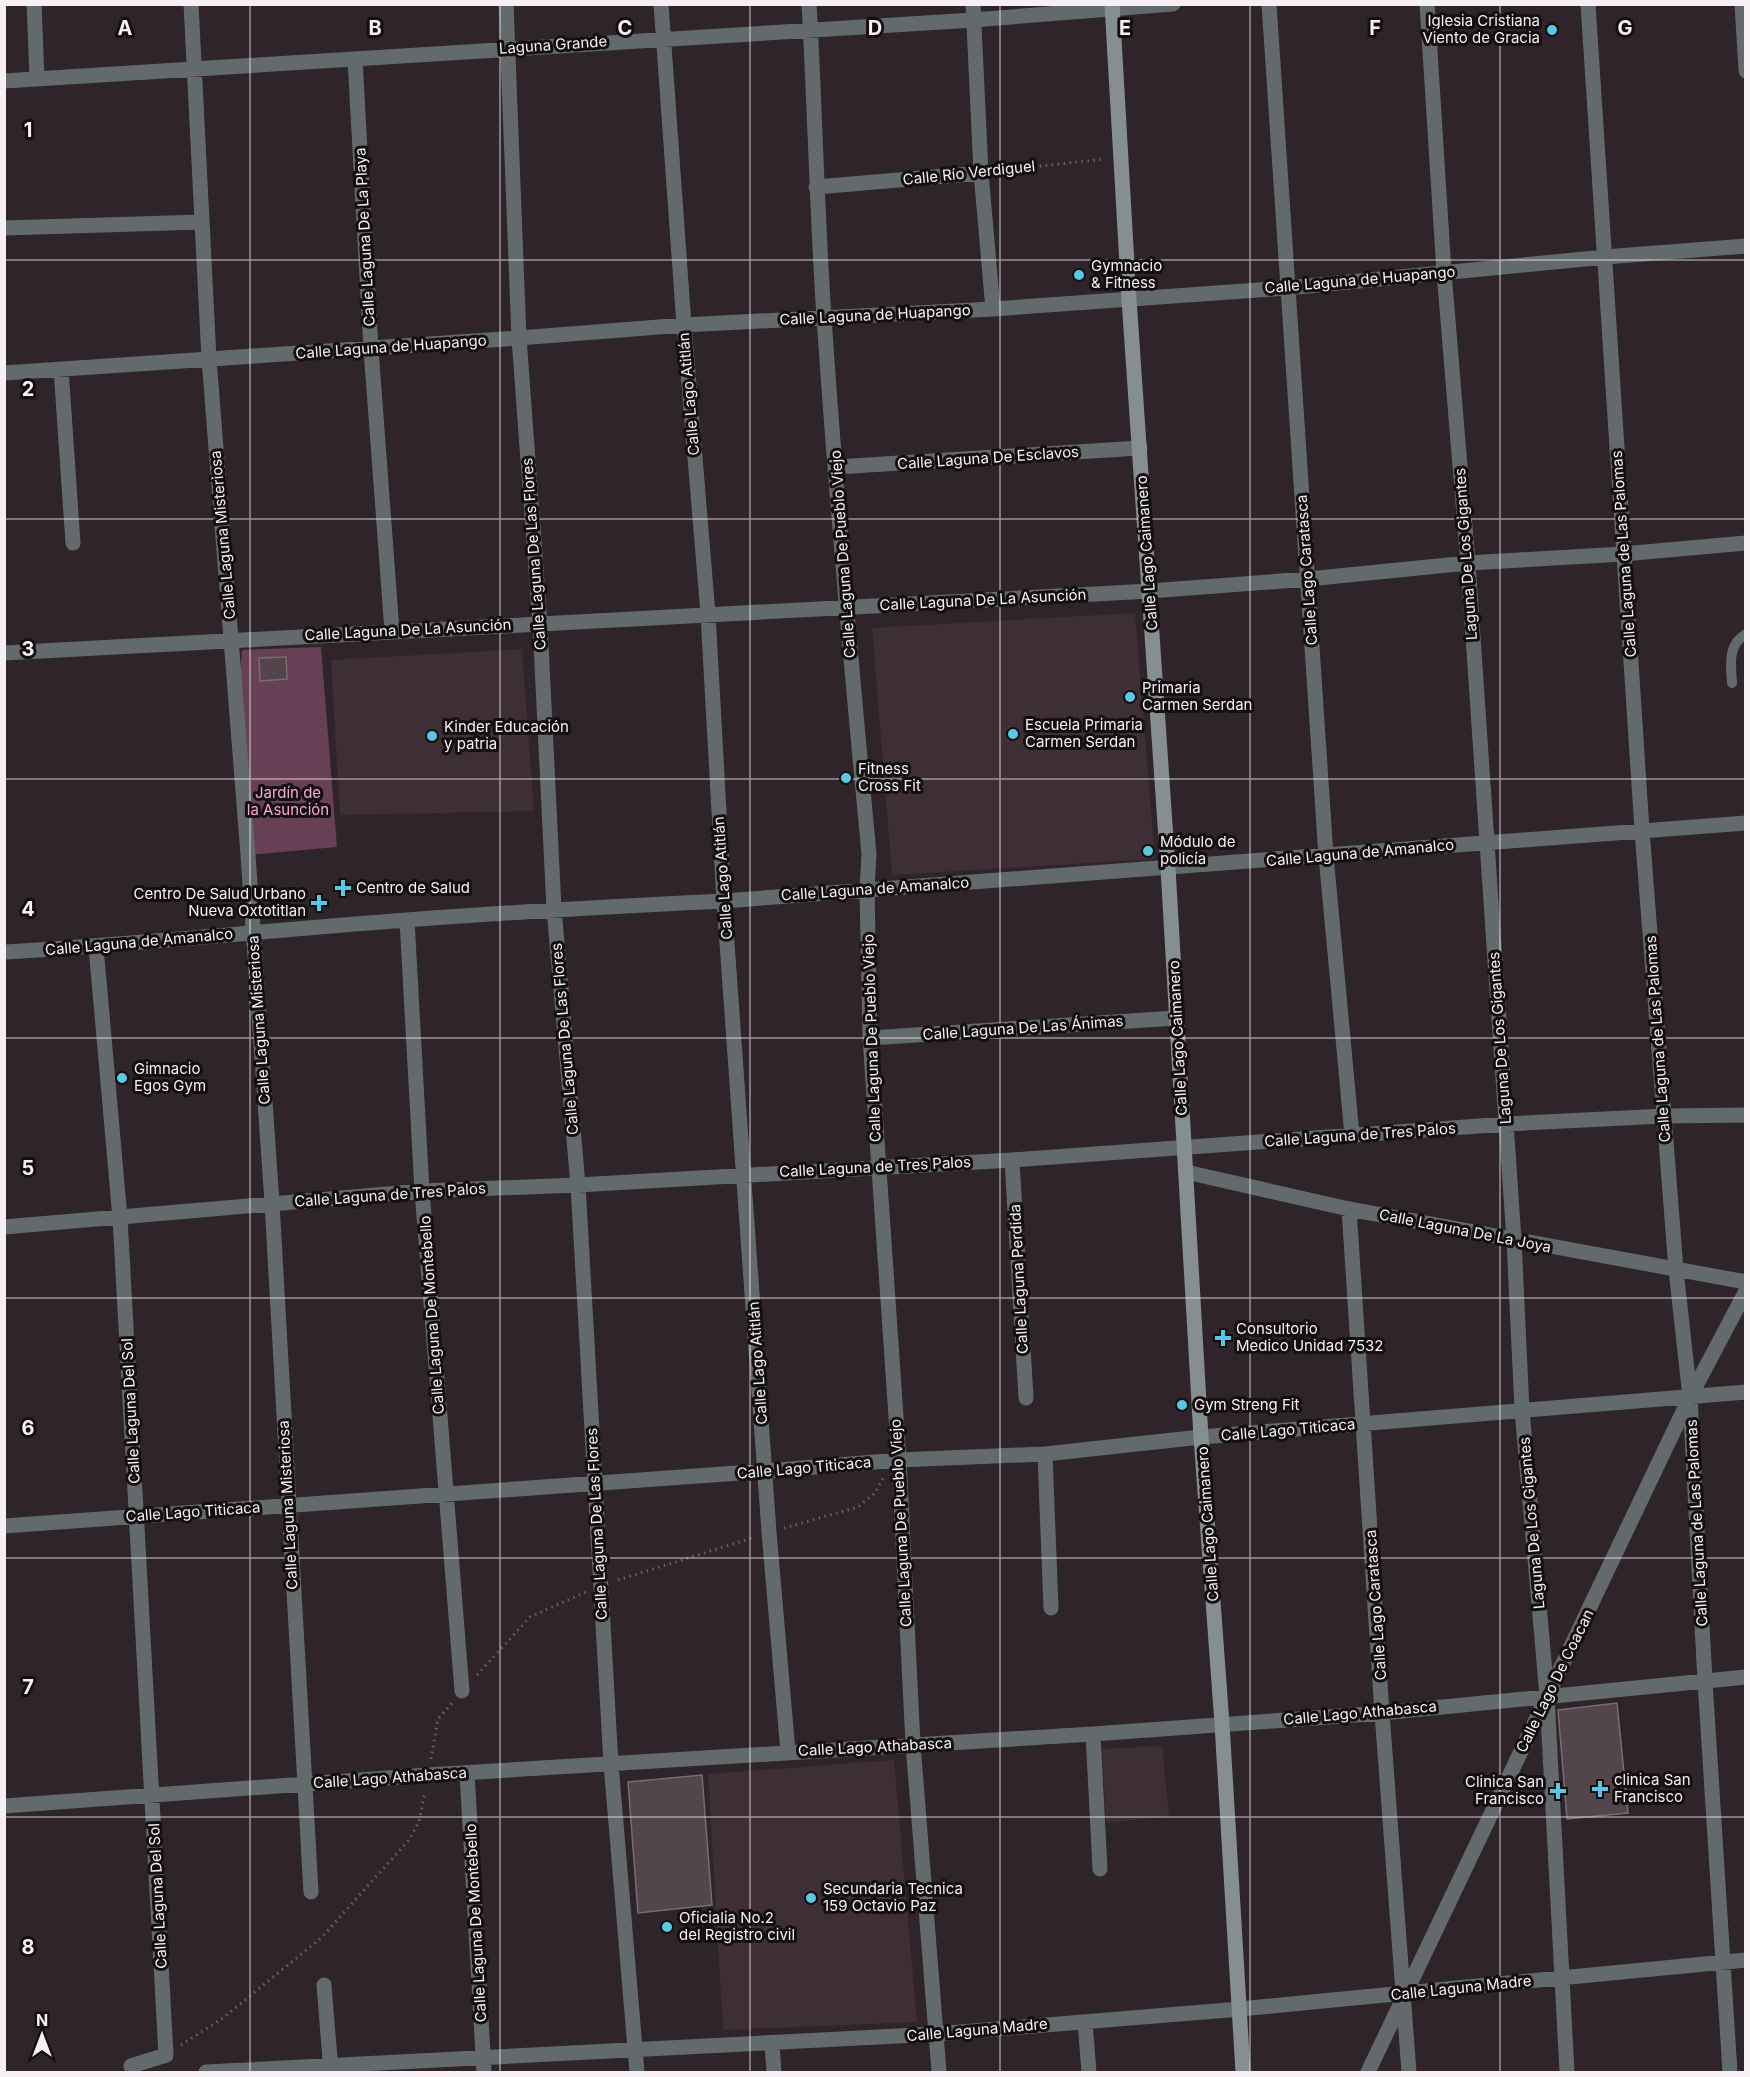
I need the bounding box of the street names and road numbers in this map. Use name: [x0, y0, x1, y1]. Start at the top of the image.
street label: Laguna Grande: [498, 31, 608, 58]
street label: Calle Laguna De La Playa: [350, 147, 379, 327]
street label: Calle Río Verdiguel: [902, 156, 1036, 189]
street label: Calle Laguna de Huapango: [1264, 262, 1456, 297]
street label: Calle Laguna de Huapango: [779, 300, 971, 329]
street label: Calle Laguna de Huapango: [295, 330, 487, 363]
street label: Calle Lago Atitlán: [674, 332, 703, 456]
street label: Calle Laguna De Esclavos: [896, 442, 1080, 473]
street label: Calle Laguna De Pueblo Viejo: [826, 449, 859, 659]
street label: Calle Laguna Misteriosa: [206, 450, 239, 620]
street label: Calle Laguna de Las Palomas: [1607, 450, 1640, 658]
street label: Calle Laguna De Las Flores: [517, 457, 550, 651]
street label: Laguna De Los Gigantes: [1450, 467, 1481, 641]
street label: Calle Lago Caimanero: [1132, 475, 1161, 631]
street label: Calle Lago Caratasca: [1292, 494, 1321, 646]
street label: Calle Laguna De La Asunción: [879, 585, 1087, 614]
street label: Calle Laguna De La Asunción: [304, 615, 512, 644]
street label: Calle Lago Atitlán: [709, 816, 736, 940]
street label: Calle Laguna de Amanalco: [1265, 835, 1455, 870]
street label: Calle Laguna de Amanalco: [780, 872, 970, 905]
street label: Calle Laguna de Amanalco: [44, 924, 234, 959]
street label: Calle Laguna De Pueblo Viejo: [858, 934, 885, 1143]
street label: Calle Laguna Misteriosa: [243, 935, 274, 1105]
street label: Calle Laguna de Las Palomas: [1641, 935, 1674, 1143]
street label: Calle Laguna De Las Flores: [547, 942, 582, 1136]
street label: Laguna De Los Gigantes: [1484, 951, 1515, 1125]
street label: Calle Lago Caimanero: [1164, 960, 1191, 1116]
street label: Calle Laguna De Las Ánimas: [922, 1011, 1124, 1044]
street label: Calle Laguna de Tres Palos: [1264, 1118, 1456, 1151]
street label: Calle Laguna de Tres Palos: [779, 1152, 971, 1181]
street label: Calle Laguna de Tres Palos: [294, 1178, 486, 1211]
street label: Calle Laguna Perdida: [1005, 1204, 1032, 1354]
street label: Calle Laguna De La Joya: [1377, 1204, 1553, 1257]
street label: Calle Laguna De Montebello: [415, 1215, 448, 1415]
street label: Calle Lago Atitlán: [744, 1301, 771, 1425]
street label: Calle Laguna Del Sol: [117, 1338, 144, 1484]
street label: Calle Lago Titicaca: [1220, 1414, 1356, 1445]
street label: Calle Laguna De Pueblo Viejo: [886, 1418, 915, 1628]
street label: Calle Laguna de Las Palomas: [1682, 1419, 1711, 1627]
street label: Calle Laguna Misteriosa: [274, 1420, 301, 1590]
street label: Calle Laguna De Las Flores: [582, 1427, 611, 1621]
street label: Laguna De Los Gigantes: [1515, 1436, 1548, 1610]
street label: Calle Lago Caimanero: [1193, 1446, 1222, 1602]
street label: Calle Lago Titicaca: [736, 1452, 872, 1483]
street label: Calle Lago Titicaca: [125, 1497, 261, 1526]
street label: Calle Lago Caratasca: [1361, 1529, 1390, 1681]
street label: Calle Lago De Coacan: [1512, 1606, 1598, 1756]
street label: Calle Lago Athabasca: [1282, 1696, 1437, 1729]
street label: Calle Lago Athabasca: [798, 1733, 952, 1760]
street label: Calle Lago Athabasca: [312, 1763, 467, 1792]
street label: Calle Laguna Del Sol: [144, 1823, 171, 1969]
street label: Calle Laguna De Montebello: [461, 1823, 490, 2023]
street label: Calle Laguna Madre: [1390, 1971, 1532, 2004]
street label: Calle Laguna Madre: [906, 2014, 1048, 2045]

